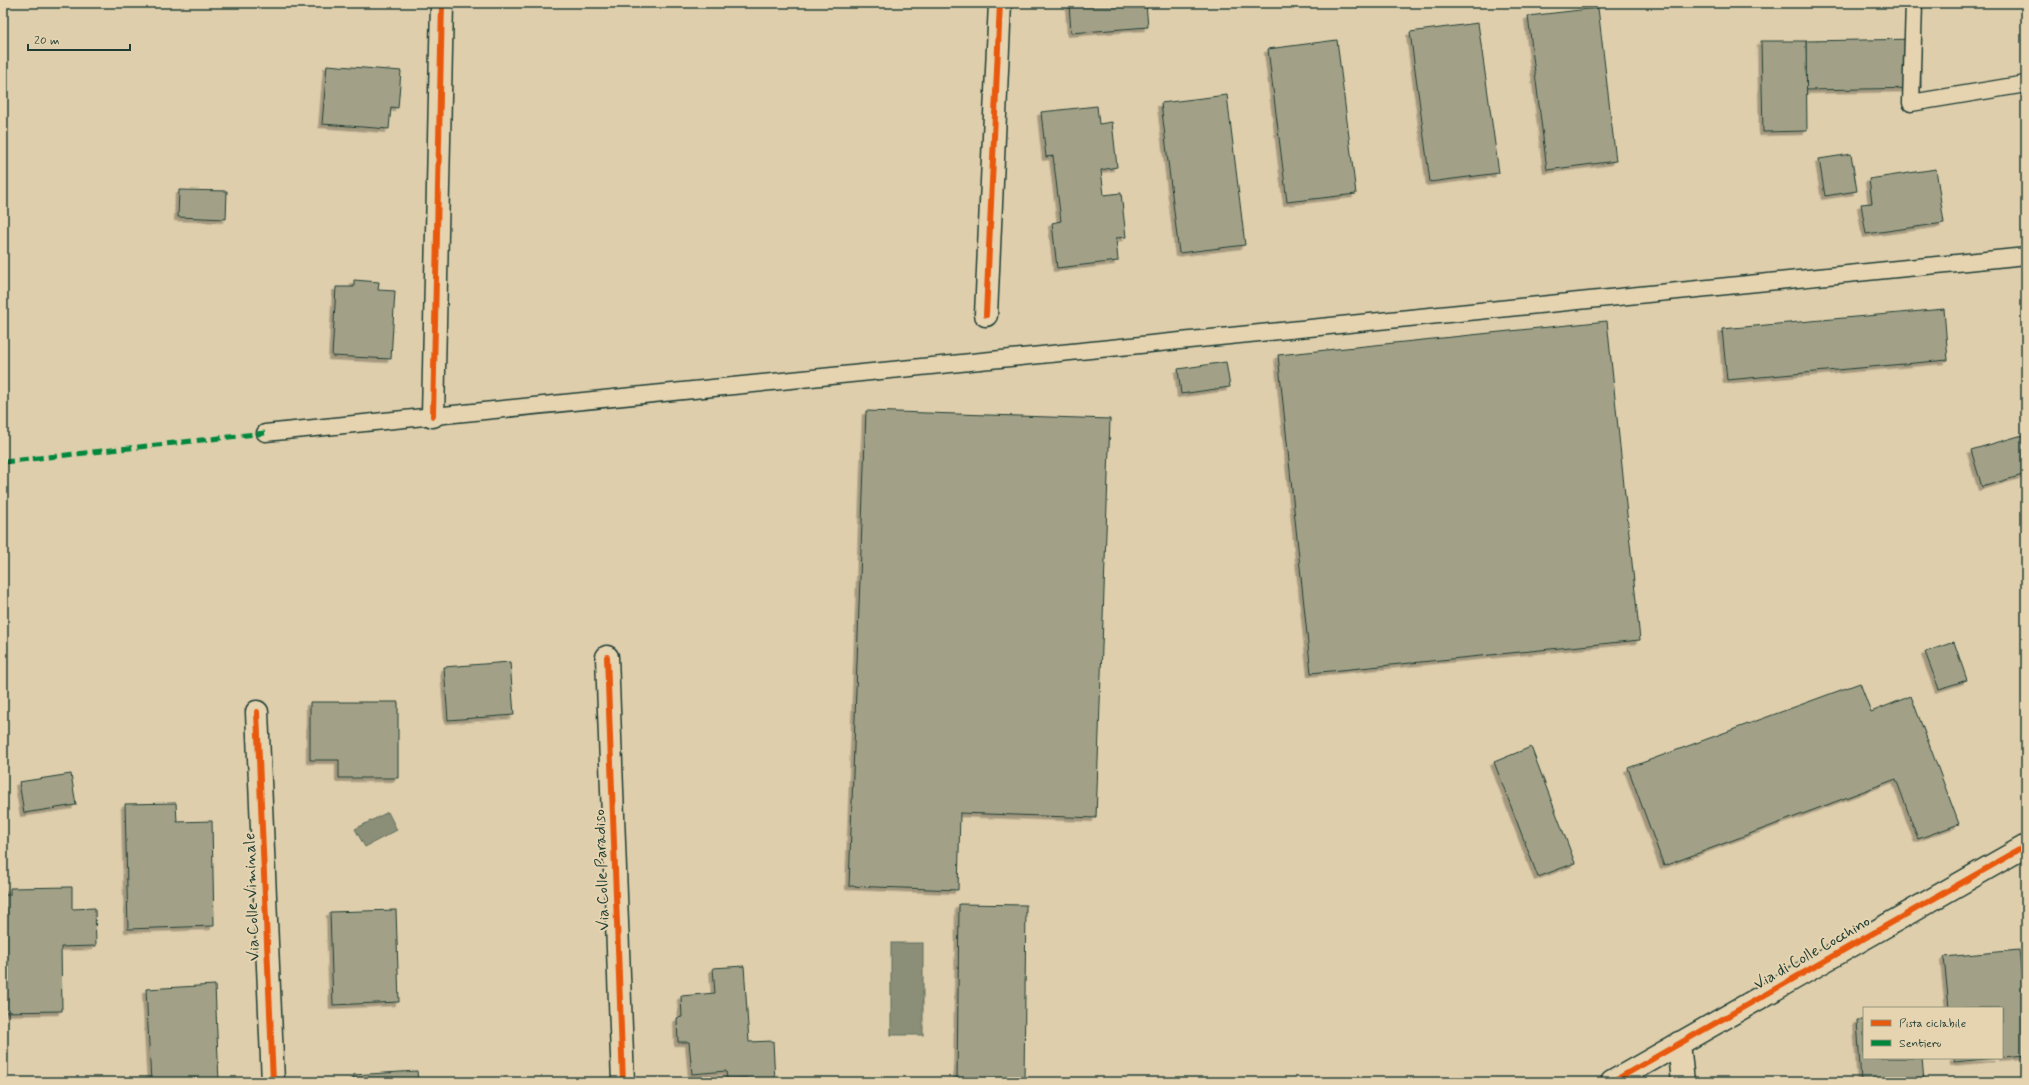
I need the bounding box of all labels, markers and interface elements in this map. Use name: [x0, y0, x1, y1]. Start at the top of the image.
scale bar: [28, 26, 130, 52]
text: 20 m: [34, 33, 60, 49]
street label: Via Colle Paradiso: [589, 809, 615, 931]
street label: Via Colle Viminale: [239, 832, 265, 962]
street label: Via di Colle Cocchino: [1750, 911, 1874, 995]
legend: [1863, 1007, 2003, 1059]
text: Pista ciclabile: [1899, 1016, 1966, 1032]
text: Sentiero: [1899, 1036, 1942, 1052]

